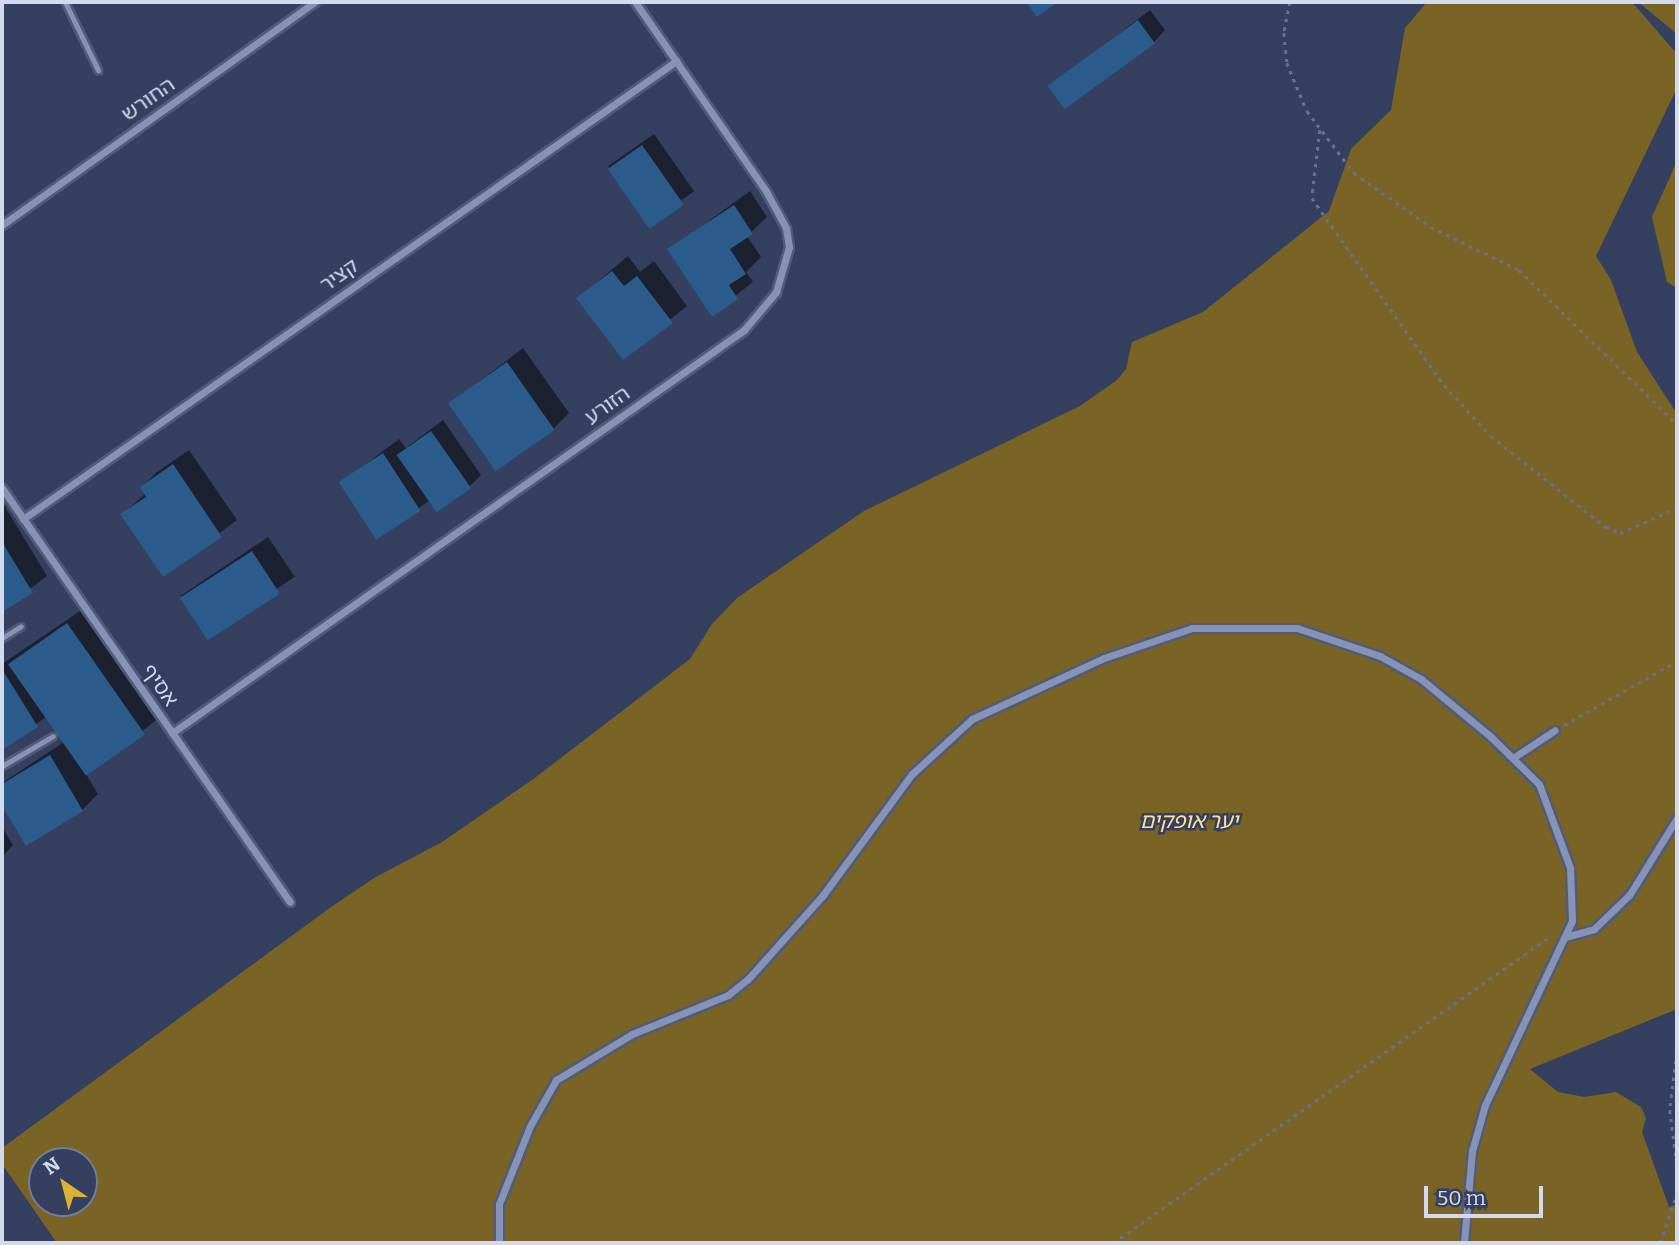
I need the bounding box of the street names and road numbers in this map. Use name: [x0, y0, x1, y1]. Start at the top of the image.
street label: החורש: [116, 72, 180, 126]
street label: קציר: [315, 253, 363, 297]
street label: הזורע: [579, 380, 635, 430]
street label: אסיף: [136, 659, 184, 711]

